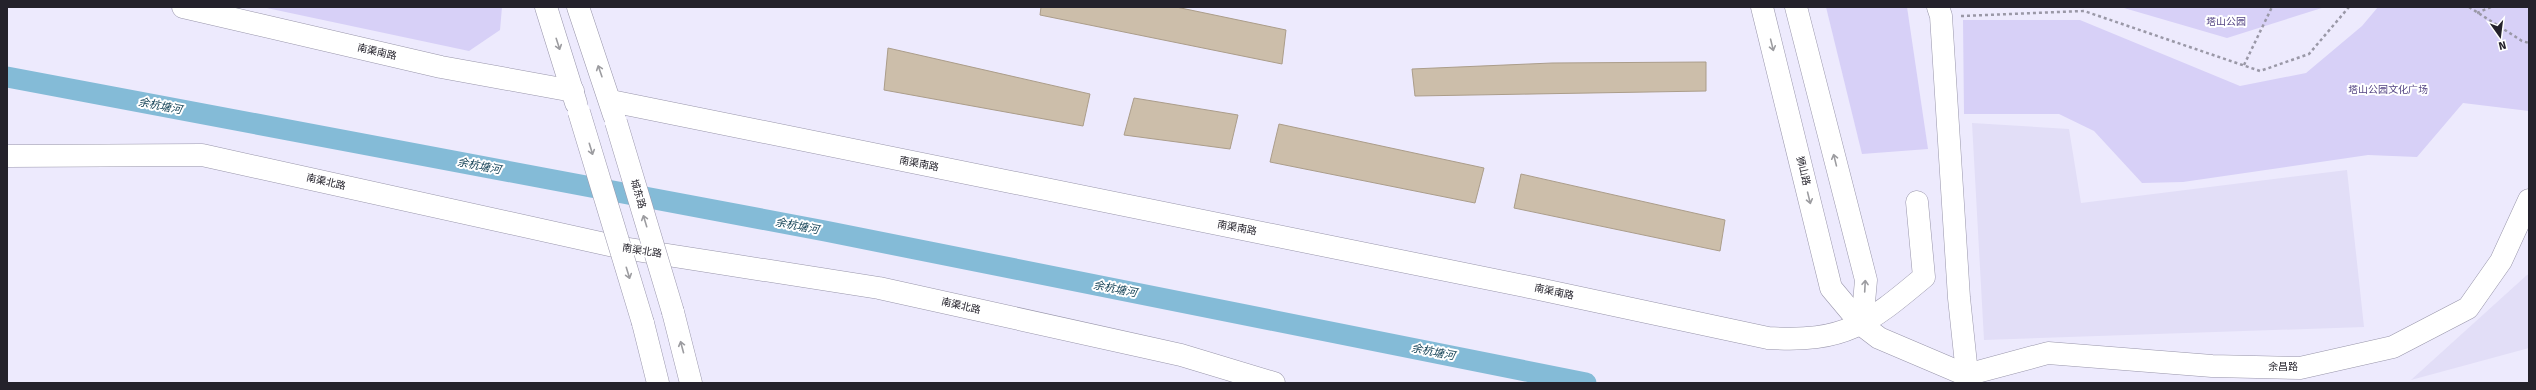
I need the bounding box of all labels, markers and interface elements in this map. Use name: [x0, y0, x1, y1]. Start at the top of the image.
park label: 塔山公园: [2206, 16, 2246, 28]
north arrow: [2480, 16, 2520, 56]
one-way arrow: [554, 38, 562, 50]
one-way arrow: [1768, 38, 1776, 51]
text: N: [2497, 38, 2507, 52]
street label: 南渠南路: [356, 42, 398, 62]
one-way arrow: [596, 65, 604, 77]
park label: 塔山公园文化广场: [2348, 84, 2428, 96]
water label: 余杭塘河: [137, 95, 185, 117]
one-way arrow: [587, 143, 595, 155]
street label: 南渠南路: [898, 154, 940, 174]
one-way arrow: [1831, 154, 1838, 167]
water label: 余杭塘河: [456, 155, 504, 177]
street label: 狮山路: [1794, 155, 1812, 187]
street label: 南渠北路: [305, 172, 347, 192]
street label: 城东路: [628, 178, 648, 210]
one-way arrow: [1806, 191, 1814, 204]
one-way arrow: [641, 214, 648, 227]
water label: 余杭塘河: [774, 215, 822, 237]
street label: 南渠南路: [1216, 218, 1258, 238]
street label: 南渠北路: [621, 242, 663, 260]
one-way arrow: [625, 267, 632, 280]
water label: 余杭塘河: [1092, 278, 1140, 300]
one-way arrow: [1862, 280, 1869, 293]
street label: 南渠南路: [1533, 282, 1575, 302]
street label: 南渠北路: [940, 296, 982, 316]
one-way arrow: [678, 341, 685, 354]
water label: 余杭塘河: [1410, 341, 1458, 363]
street label: 余昌路: [2268, 361, 2298, 373]

